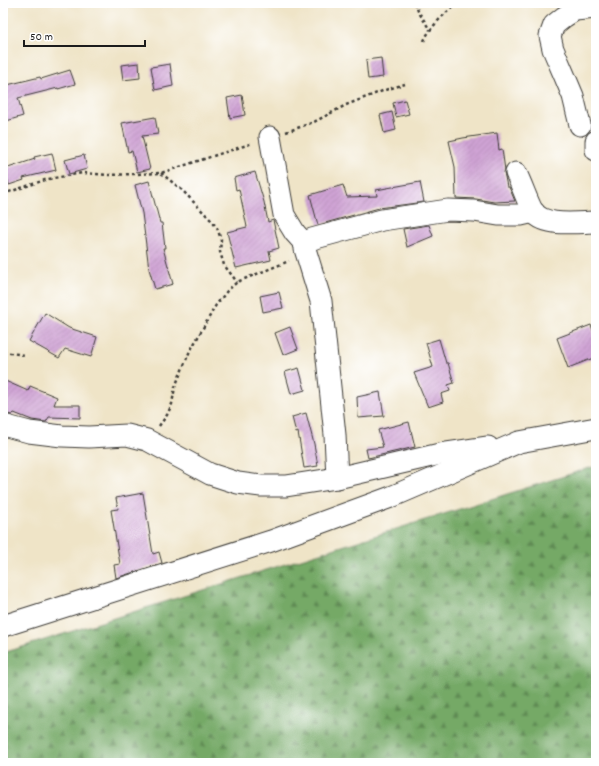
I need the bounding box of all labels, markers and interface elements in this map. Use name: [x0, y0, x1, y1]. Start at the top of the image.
scale bar: [24, 22, 145, 48]
text: 50 m: [30, 29, 53, 46]

